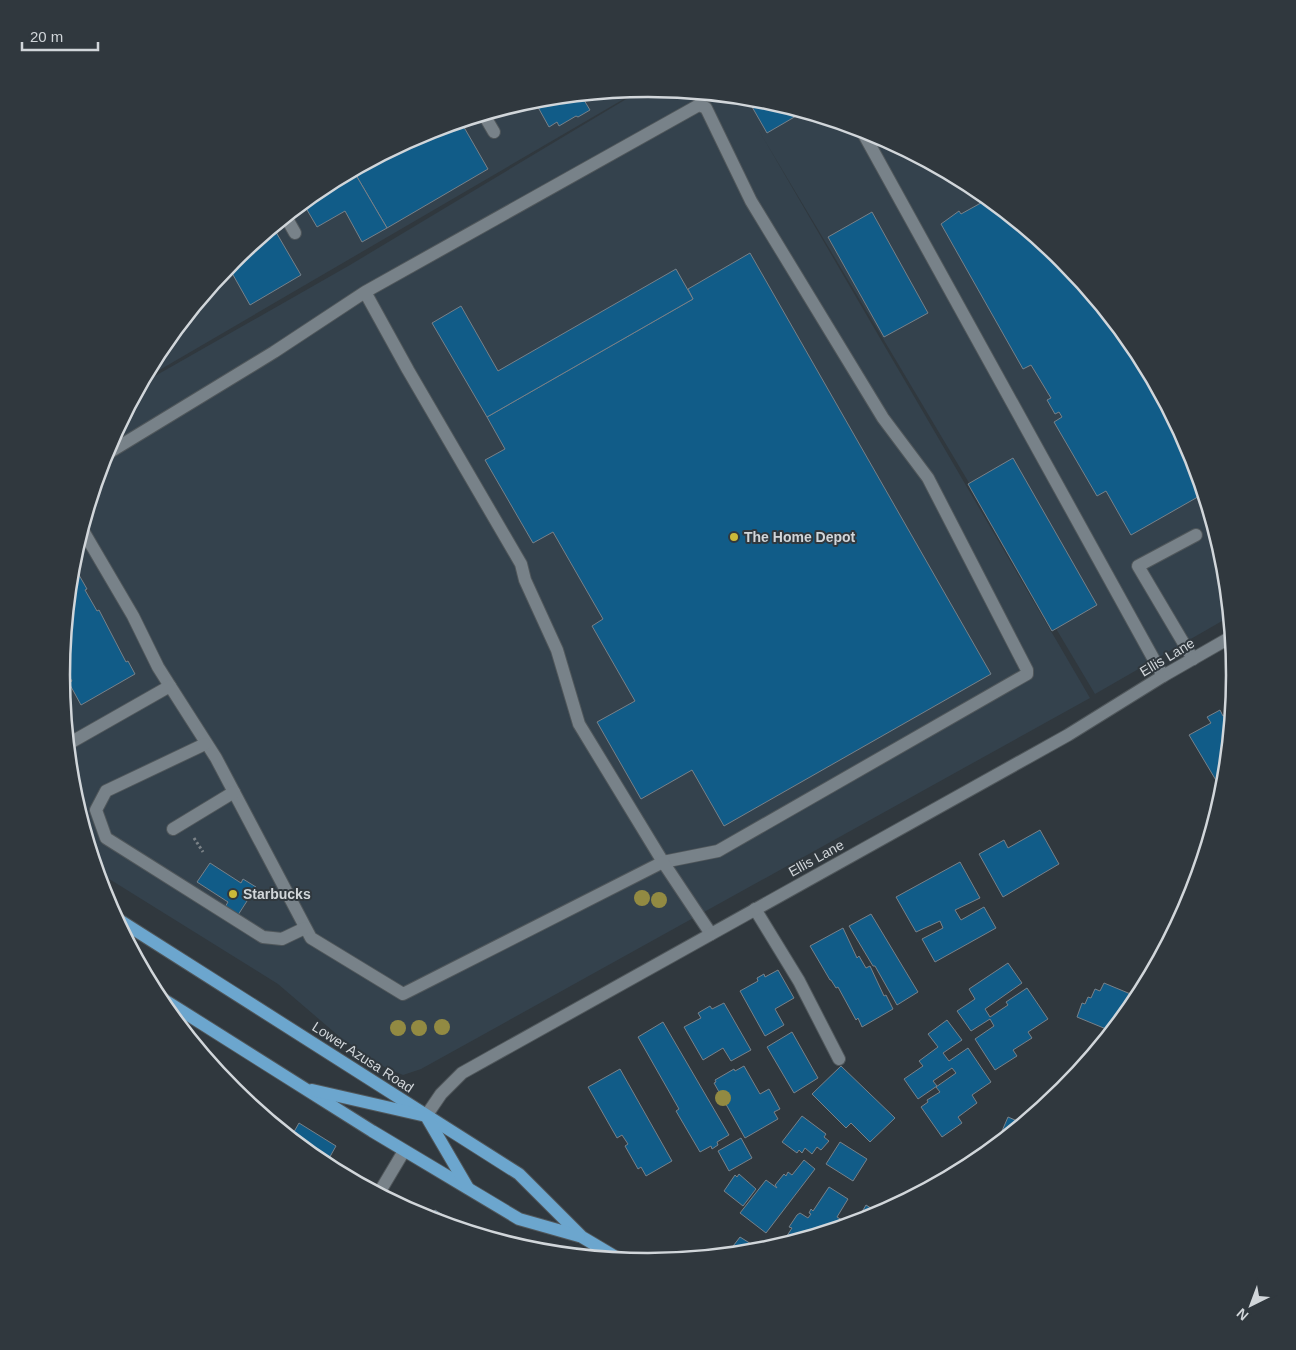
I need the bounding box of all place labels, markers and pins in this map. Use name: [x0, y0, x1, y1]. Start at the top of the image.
place label: The Home Depot: [744, 529, 856, 545]
marker: The Home Depot: [728, 531, 740, 543]
place label: Starbucks: [243, 886, 311, 902]
marker: Starbucks: [227, 888, 239, 900]

